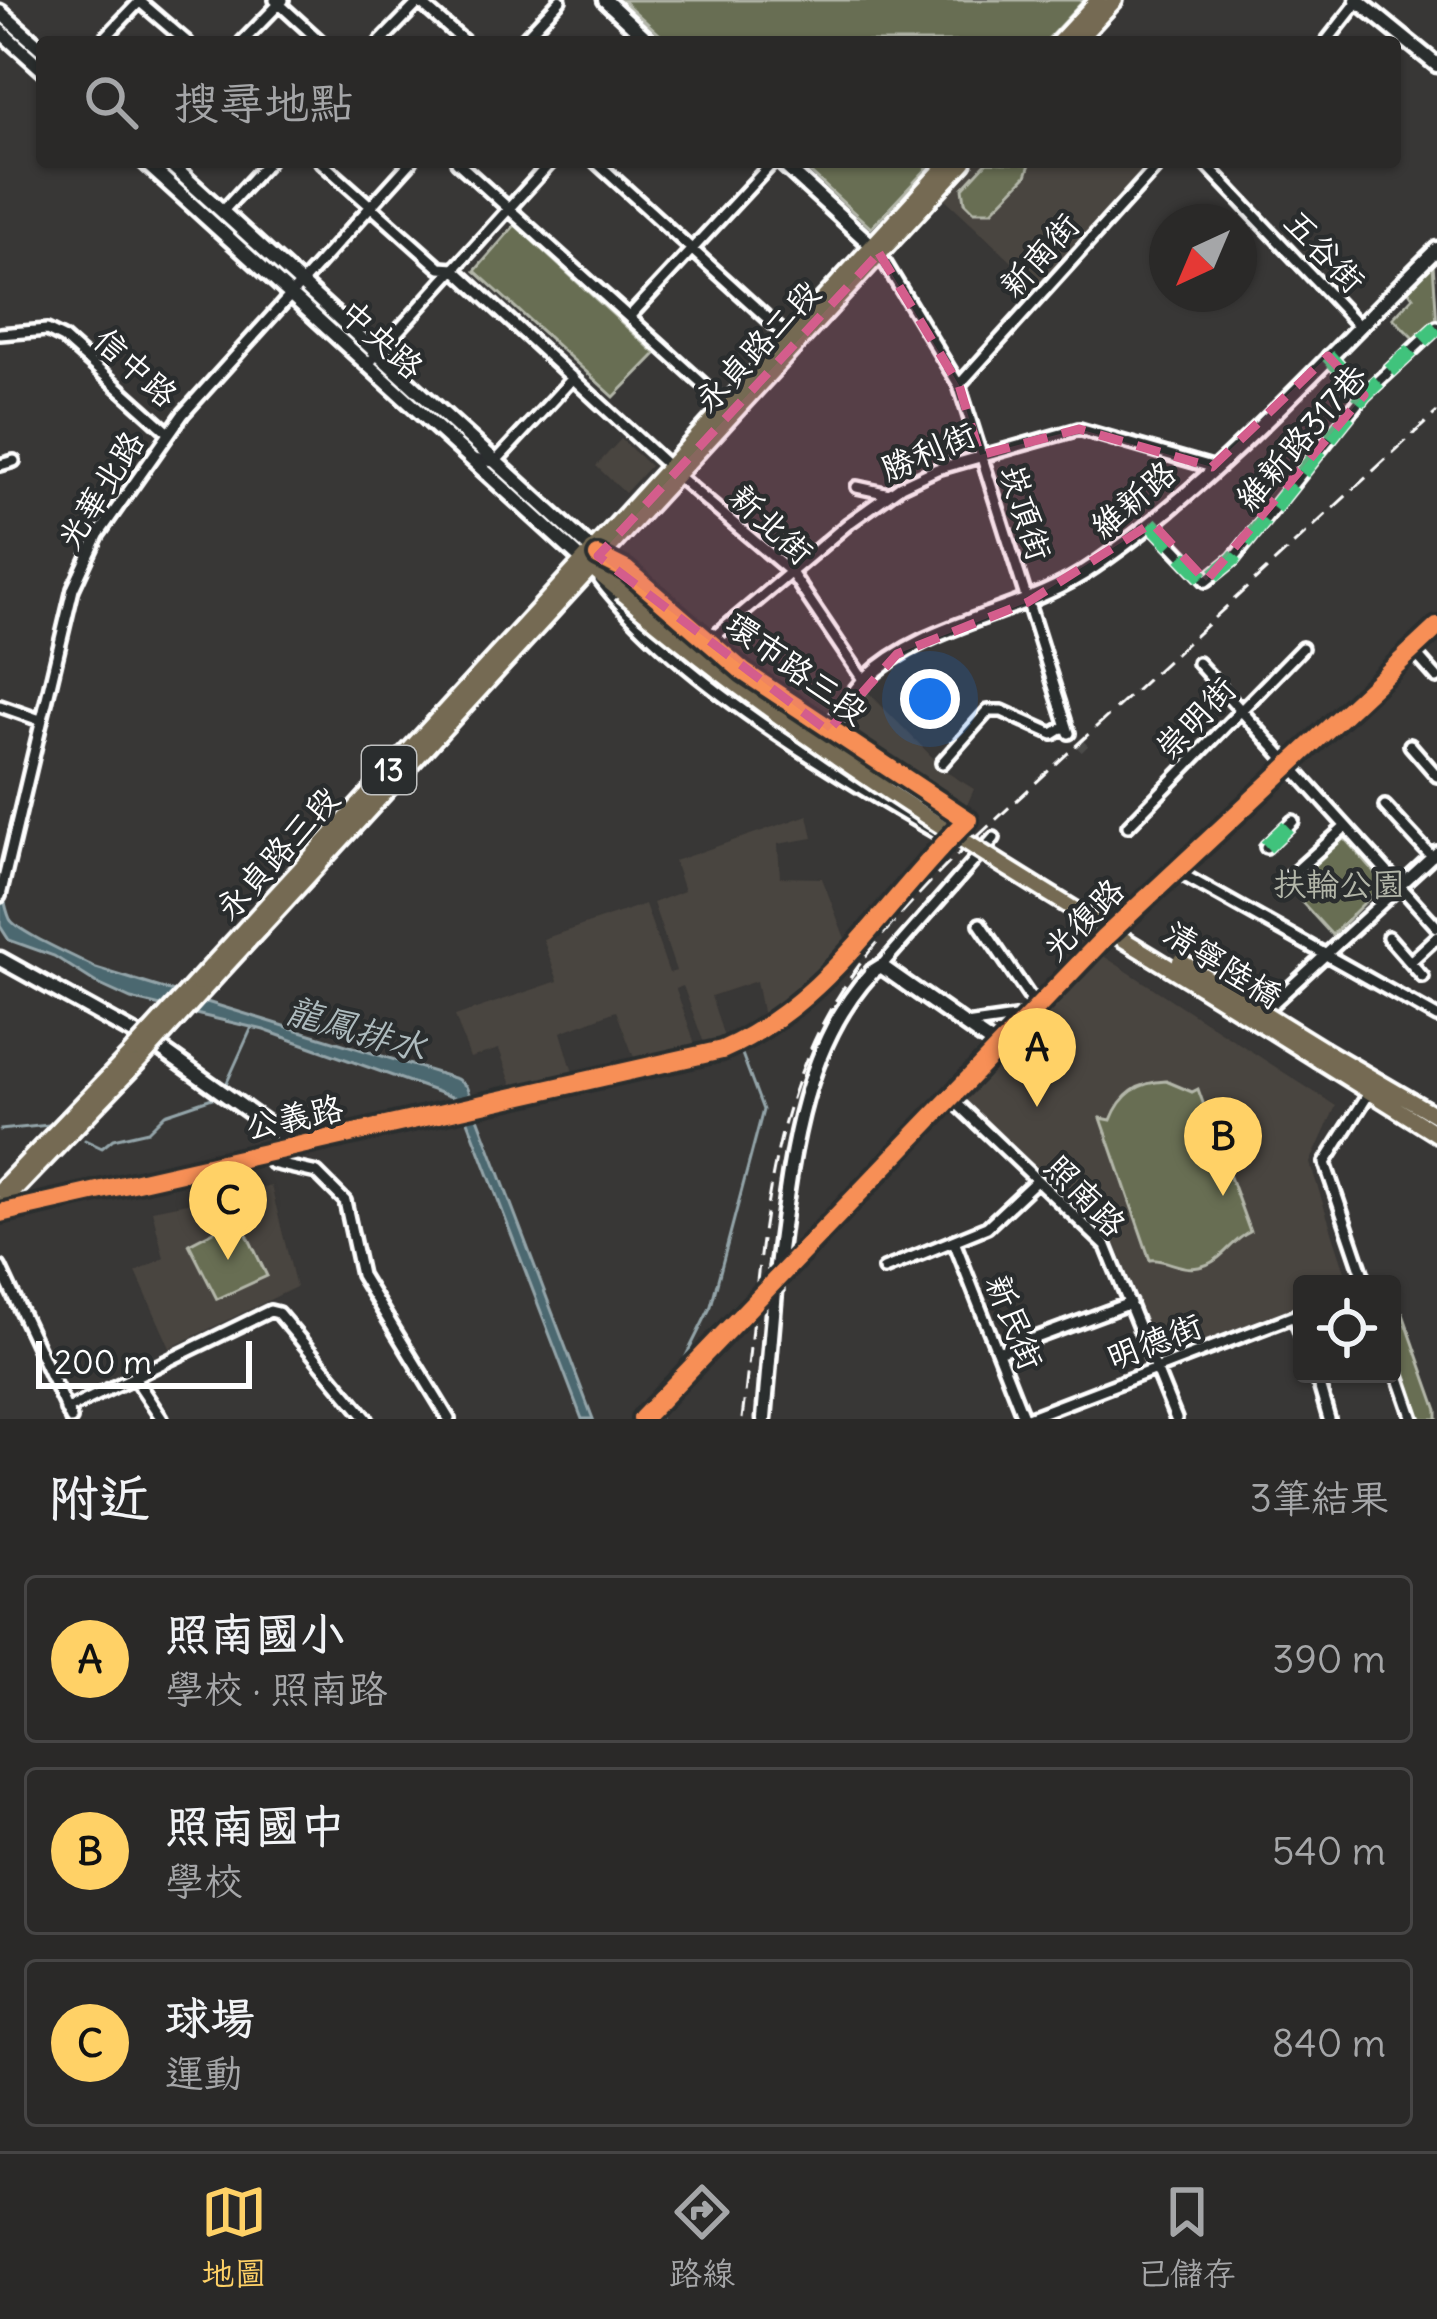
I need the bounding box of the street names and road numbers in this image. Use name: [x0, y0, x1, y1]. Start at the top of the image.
street label: 五谷街: [1276, 201, 1374, 301]
street label: 新南街: [990, 204, 1088, 306]
street label: 永貞路二段: [685, 271, 829, 421]
street label: 中央路: [331, 290, 433, 388]
street label: 信中路: [85, 318, 187, 416]
street label: 維新路317巷: [1226, 355, 1376, 519]
street label: 勝利街: [874, 412, 982, 490]
street label: 光華北路: [47, 423, 153, 557]
street label: 維新路: [1082, 451, 1184, 547]
street label: 崁頂街: [991, 458, 1061, 566]
street label: 新北街: [721, 475, 823, 573]
street label: 環市路三段: [718, 603, 876, 733]
street label: 崇明街: [1146, 668, 1244, 768]
road number: 13: [362, 746, 416, 794]
street label: 永貞路三段: [206, 778, 348, 928]
street label: 光復路: [1033, 869, 1133, 969]
street label: 清寧陸橋: [1156, 911, 1290, 1017]
street label: 公義路: [241, 1086, 347, 1148]
street label: 照南路: [1037, 1145, 1135, 1245]
street label: 新民街: [977, 1268, 1053, 1376]
street label: 明德街: [1100, 1304, 1208, 1378]

